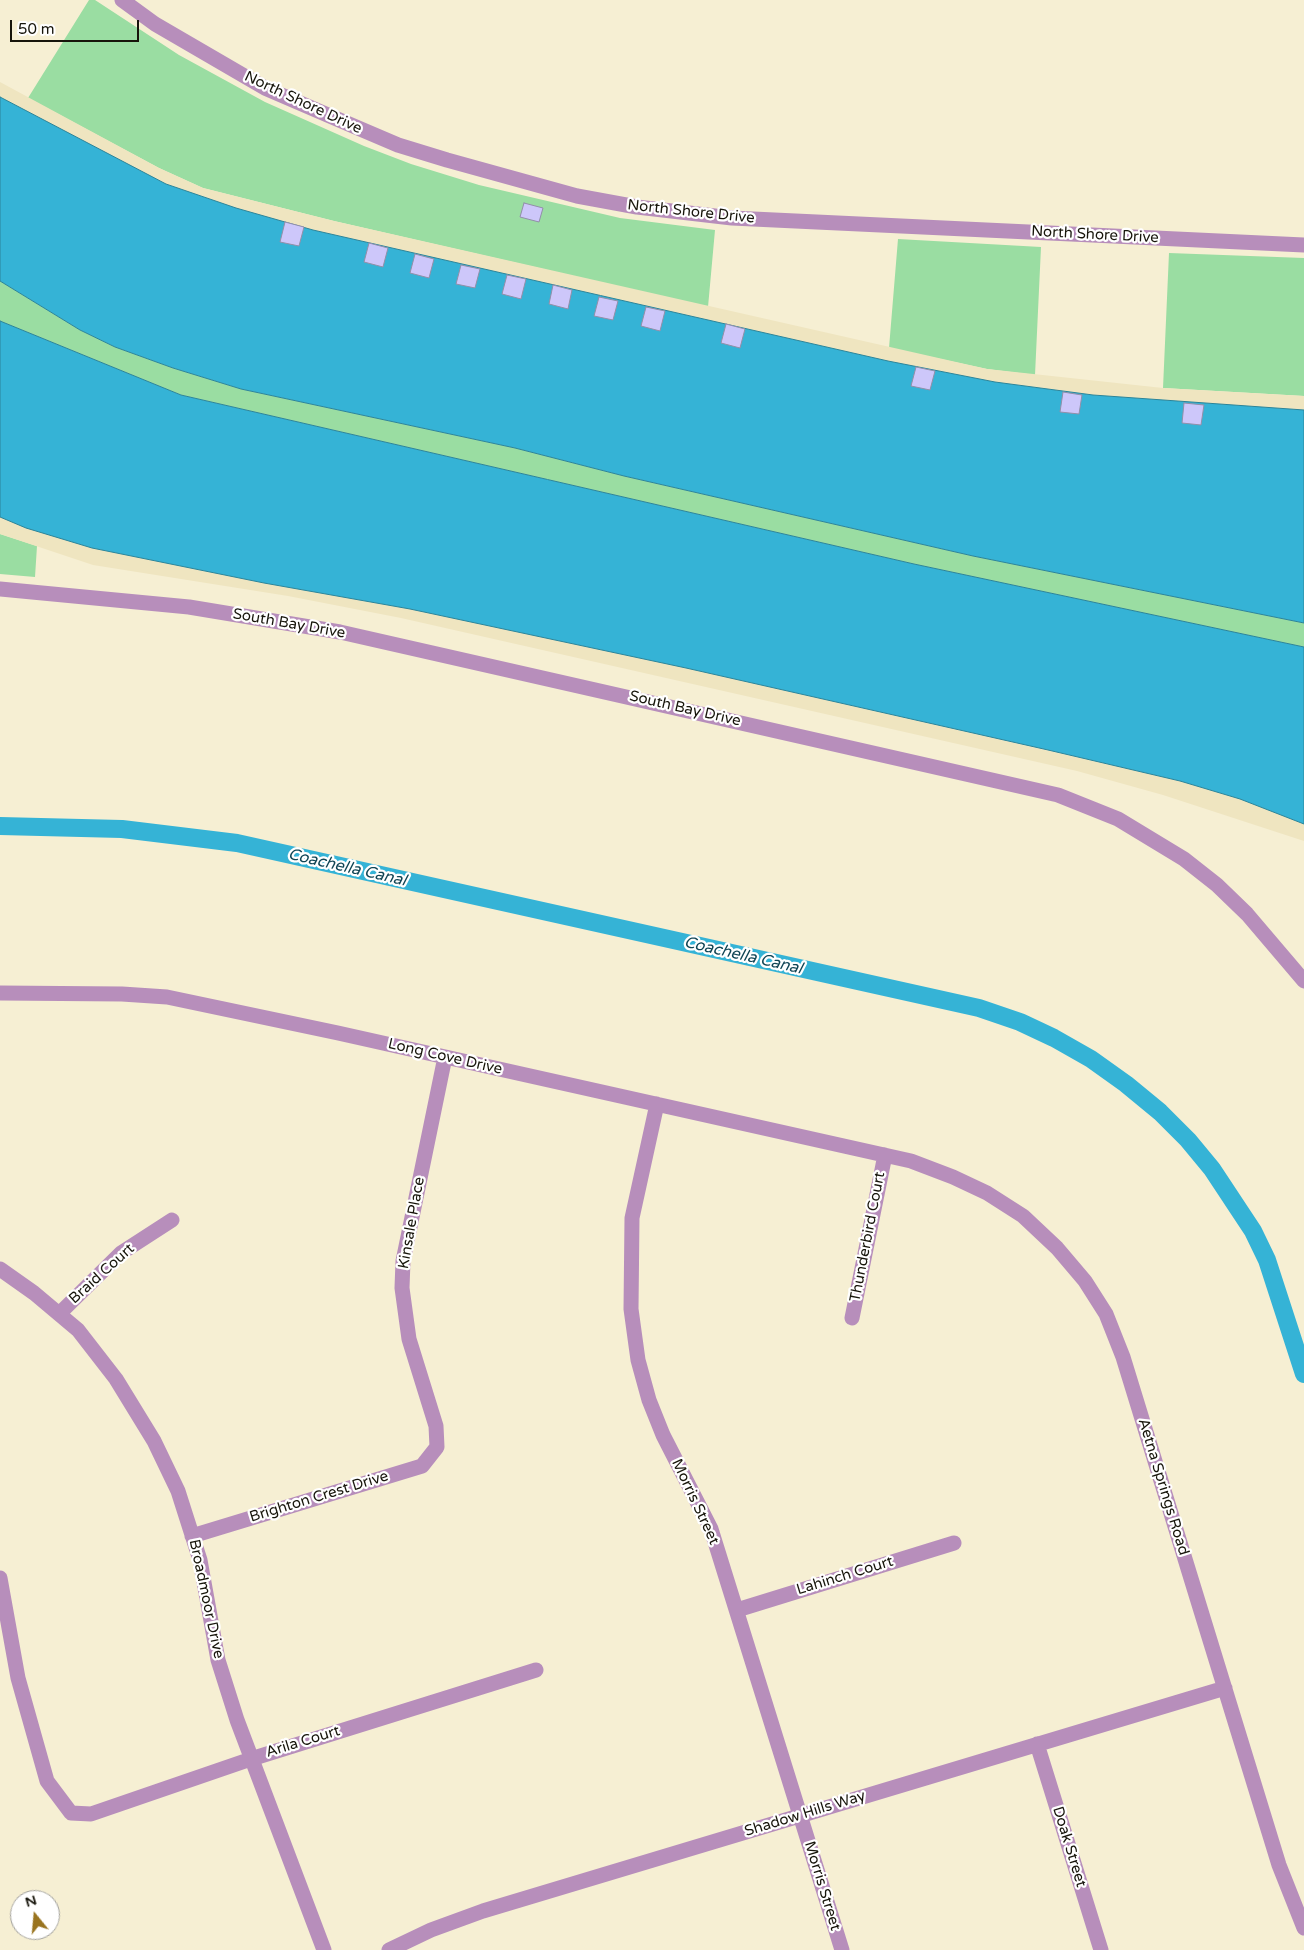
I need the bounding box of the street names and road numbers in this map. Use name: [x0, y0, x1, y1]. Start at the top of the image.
street label: North Shore Drive: [241, 68, 365, 138]
street label: North Shore Drive: [627, 196, 755, 228]
street label: North Shore Drive: [1031, 223, 1159, 247]
street label: South Bay Drive: [231, 605, 347, 643]
street label: South Bay Drive: [628, 687, 742, 731]
street label: Long Cove Drive: [386, 1035, 504, 1079]
street label: Thunderbird Court: [847, 1170, 889, 1304]
street label: Kinsale Place: [395, 1176, 429, 1270]
street label: Braid Court: [66, 1240, 138, 1308]
street label: Aetna Springs Road: [1134, 1416, 1192, 1558]
street label: Morris Street: [667, 1456, 723, 1548]
street label: Brighton Crest Drive: [248, 1467, 390, 1527]
street label: Broadmoor Drive: [185, 1538, 227, 1660]
street label: Lahinch Court: [795, 1553, 895, 1599]
street label: Arila Court: [264, 1722, 342, 1762]
street label: Shadow Hills Way: [742, 1787, 868, 1841]
street label: Doak Street: [1048, 1804, 1090, 1890]
street label: Morris Street: [800, 1839, 844, 1933]

